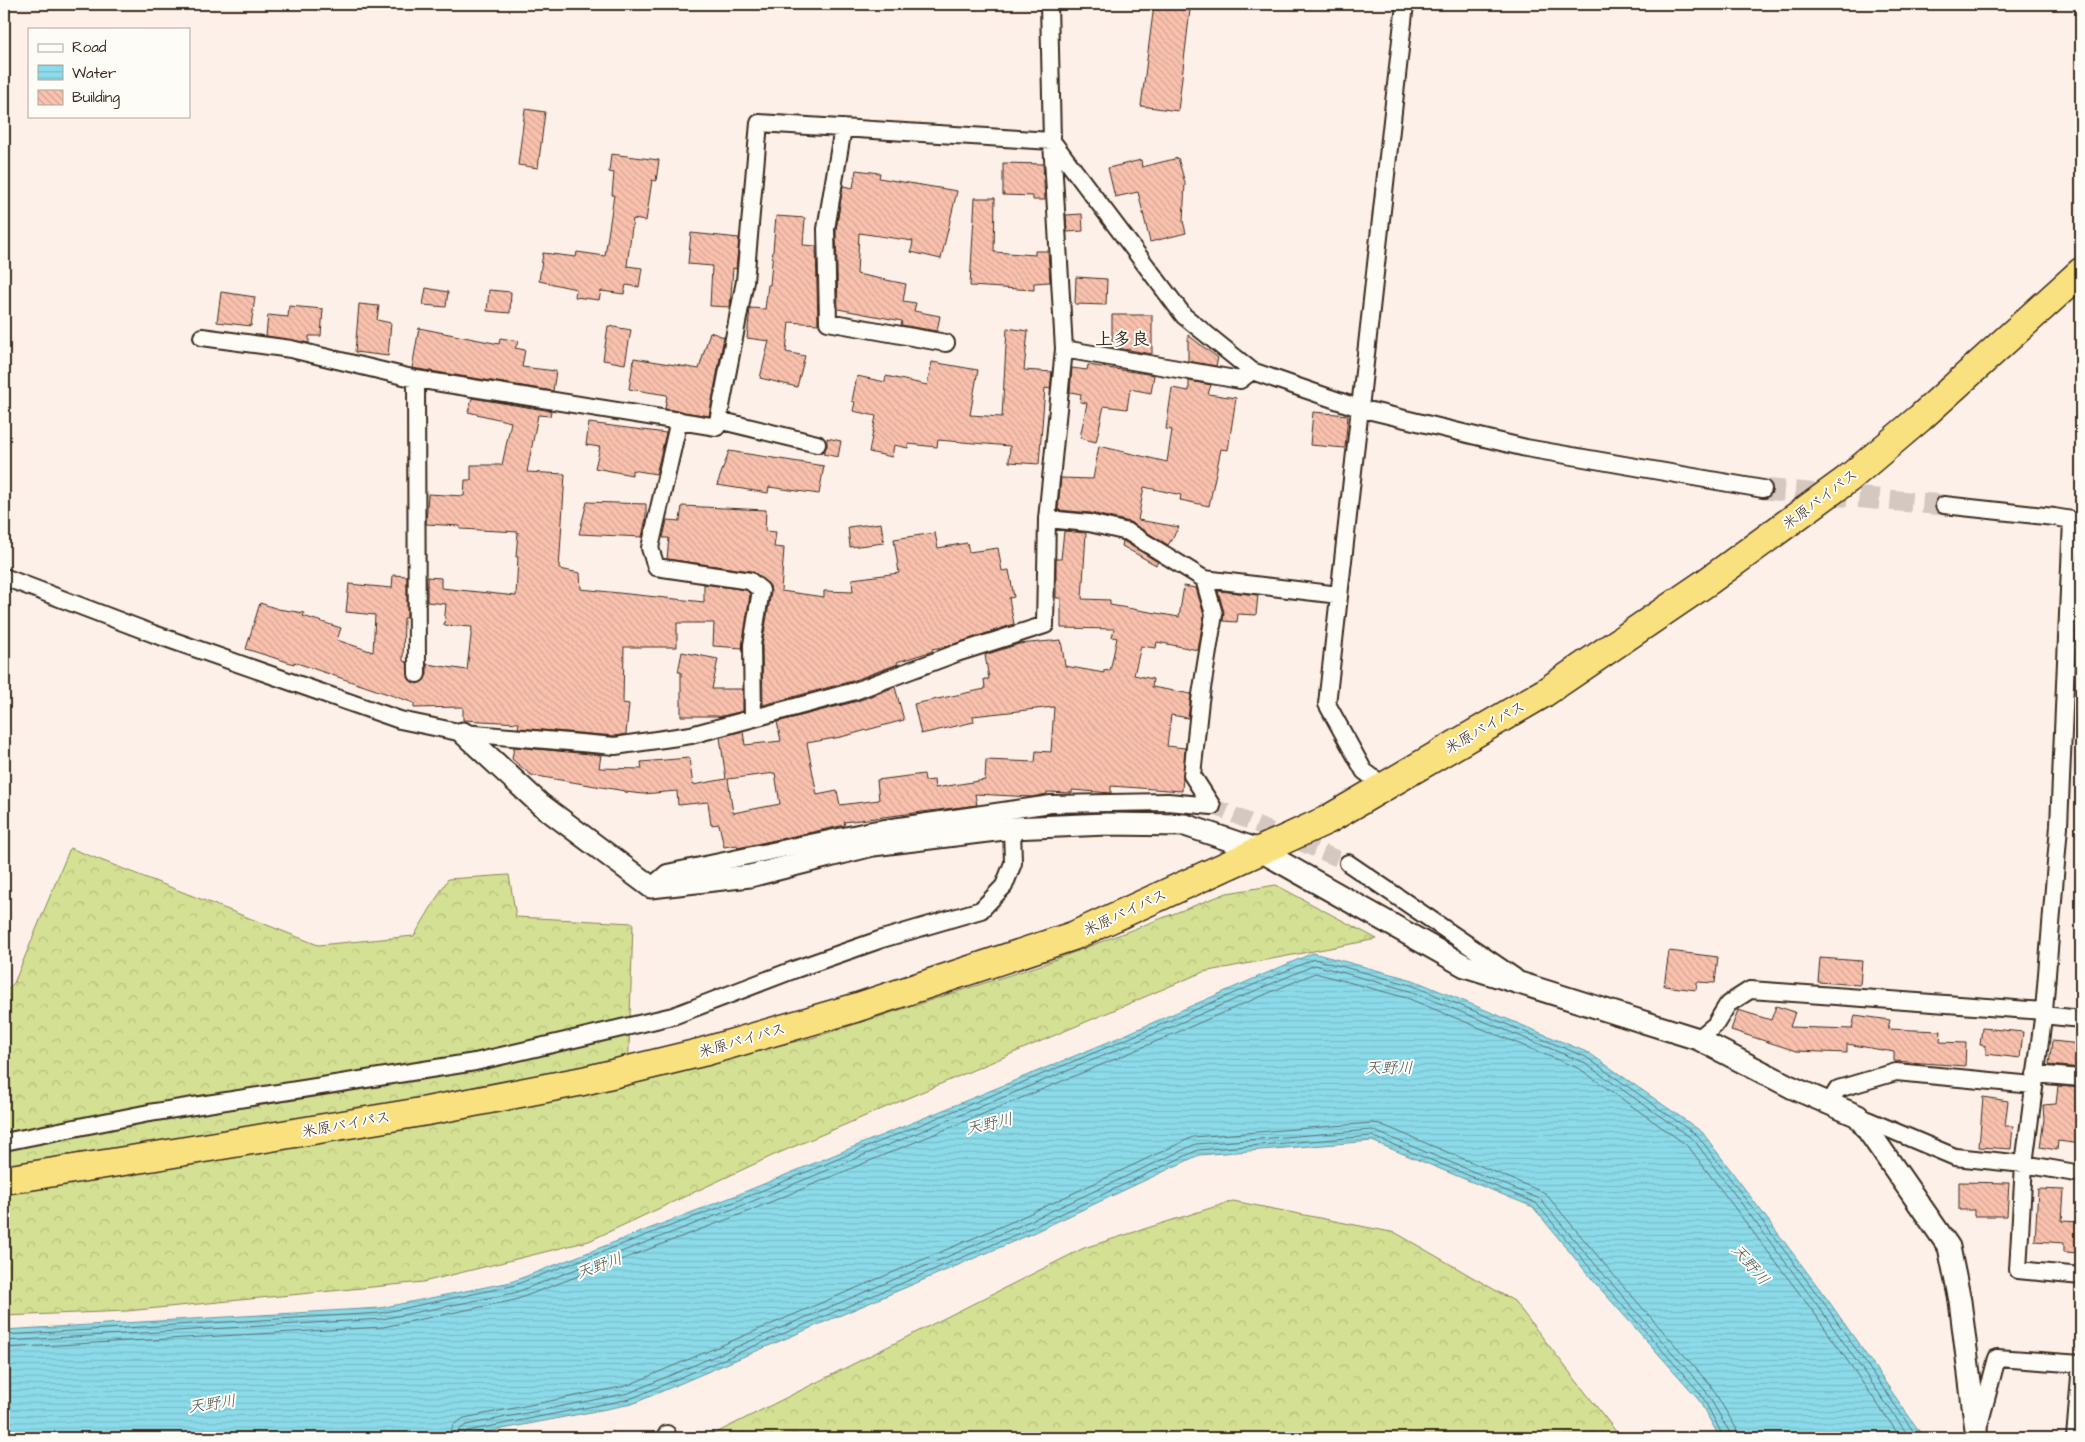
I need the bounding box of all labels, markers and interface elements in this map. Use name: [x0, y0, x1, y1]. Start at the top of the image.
legend: [28, 28, 190, 118]
text: Road: [72, 37, 107, 58]
text: Water: [72, 63, 116, 84]
text: Building: [72, 87, 120, 109]
district label: 上多良: [1095, 327, 1150, 352]
street label: 米原バイパス: [1778, 464, 1862, 535]
street label: 米原バイパス: [1441, 696, 1529, 759]
street label: 米原バイパス: [1080, 884, 1170, 941]
street label: 米原バイパス: [696, 1018, 788, 1063]
water label: 天野川: [1365, 1057, 1413, 1079]
street label: 米原バイパス: [300, 1106, 392, 1143]
water label: 天野川: [963, 1108, 1015, 1140]
water label: 天野川: [1726, 1239, 1774, 1290]
water label: 天野川: [573, 1247, 626, 1284]
water label: 天野川: [187, 1390, 237, 1418]

